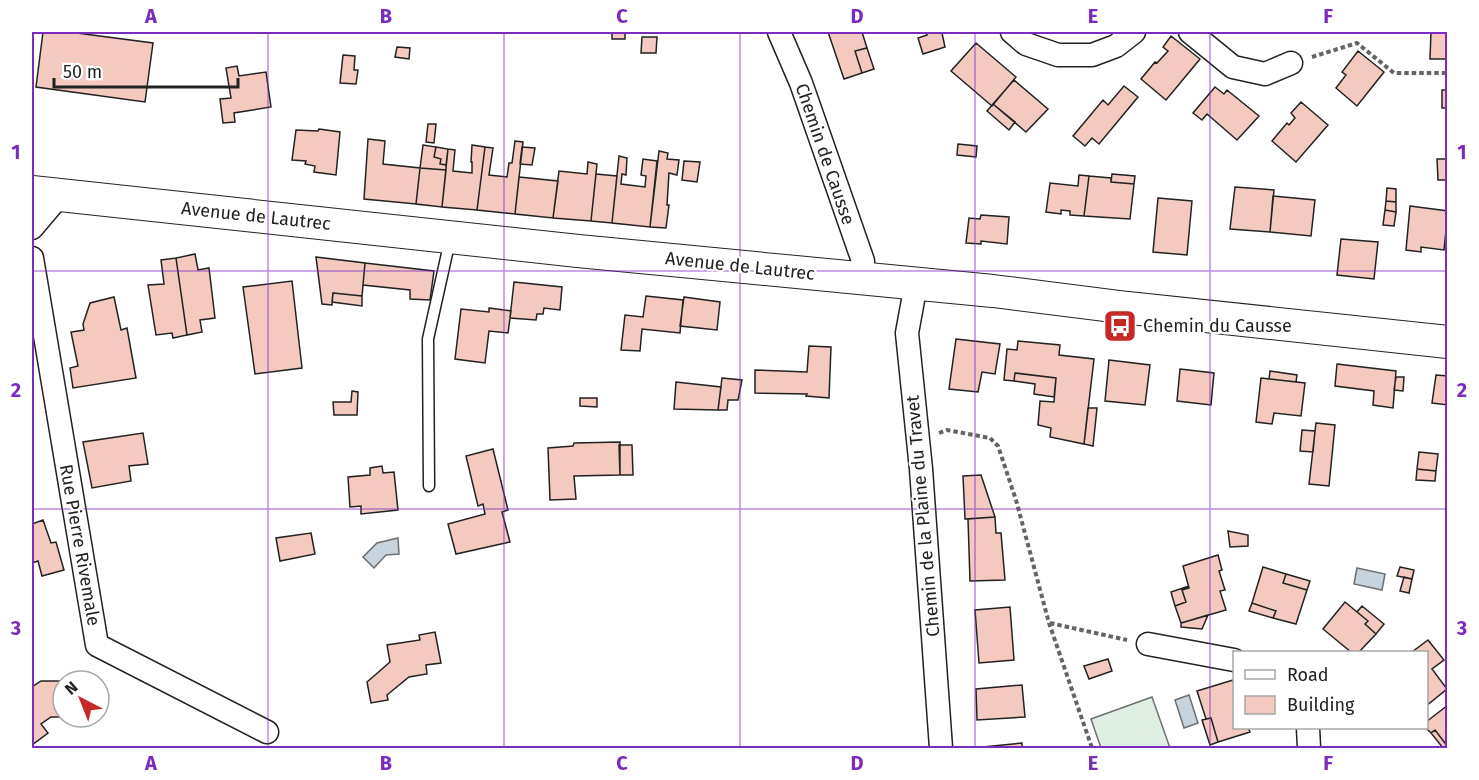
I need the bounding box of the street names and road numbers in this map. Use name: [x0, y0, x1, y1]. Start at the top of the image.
street label: Chemin de Causse: [791, 80, 859, 228]
street label: Avenue de Lautrec: [180, 197, 332, 235]
street label: Avenue de Lautrec: [664, 247, 816, 285]
street label: Chemin de la Plaine du Travet: [901, 394, 945, 638]
street label: Rue Pierre Rivemale: [55, 462, 105, 628]

